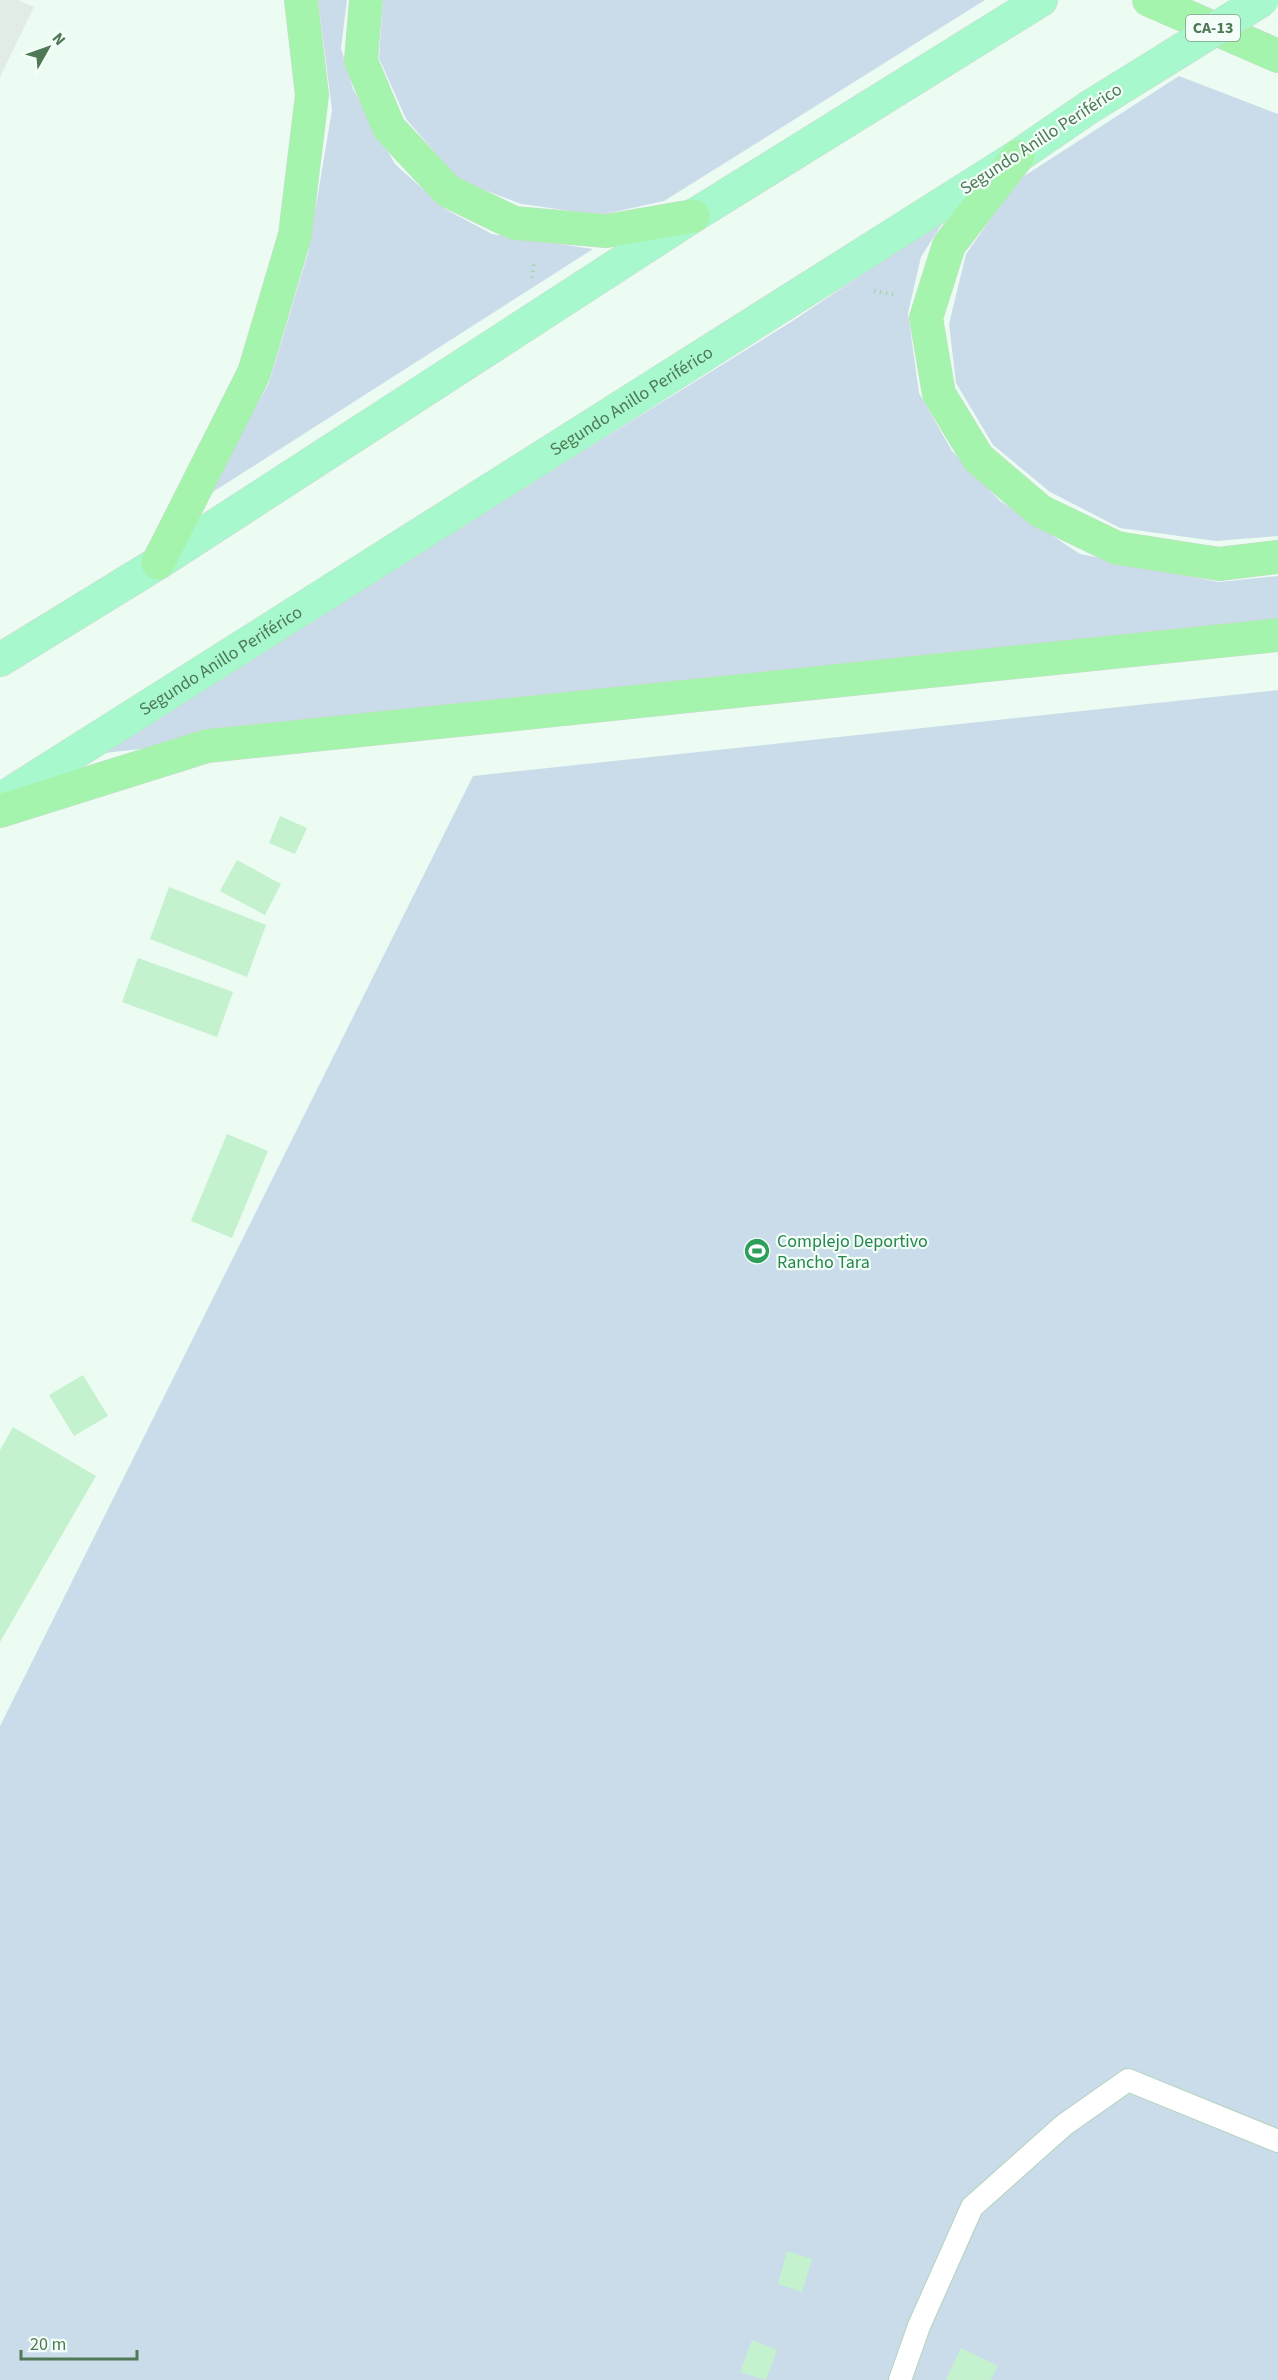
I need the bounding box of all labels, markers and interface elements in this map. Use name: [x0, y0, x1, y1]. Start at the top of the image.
road number: CA-13: [1186, 15, 1240, 41]
north arrow: [18, 18, 78, 78]
text: N: [47, 28, 71, 50]
street label: Segundo Anillo Periférico: [955, 77, 1127, 201]
street label: Segundo Anillo Periférico: [545, 340, 718, 462]
street label: Segundo Anillo Periférico: [134, 599, 307, 721]
place label: Complejo Deportivo Rancho Tara: [777, 1229, 928, 1275]
sports icon: Complejo Deportivo Rancho Tara: [742, 1236, 772, 1266]
scale bar: [21, 2323, 136, 2361]
text: 20 m: [30, 2332, 66, 2357]

